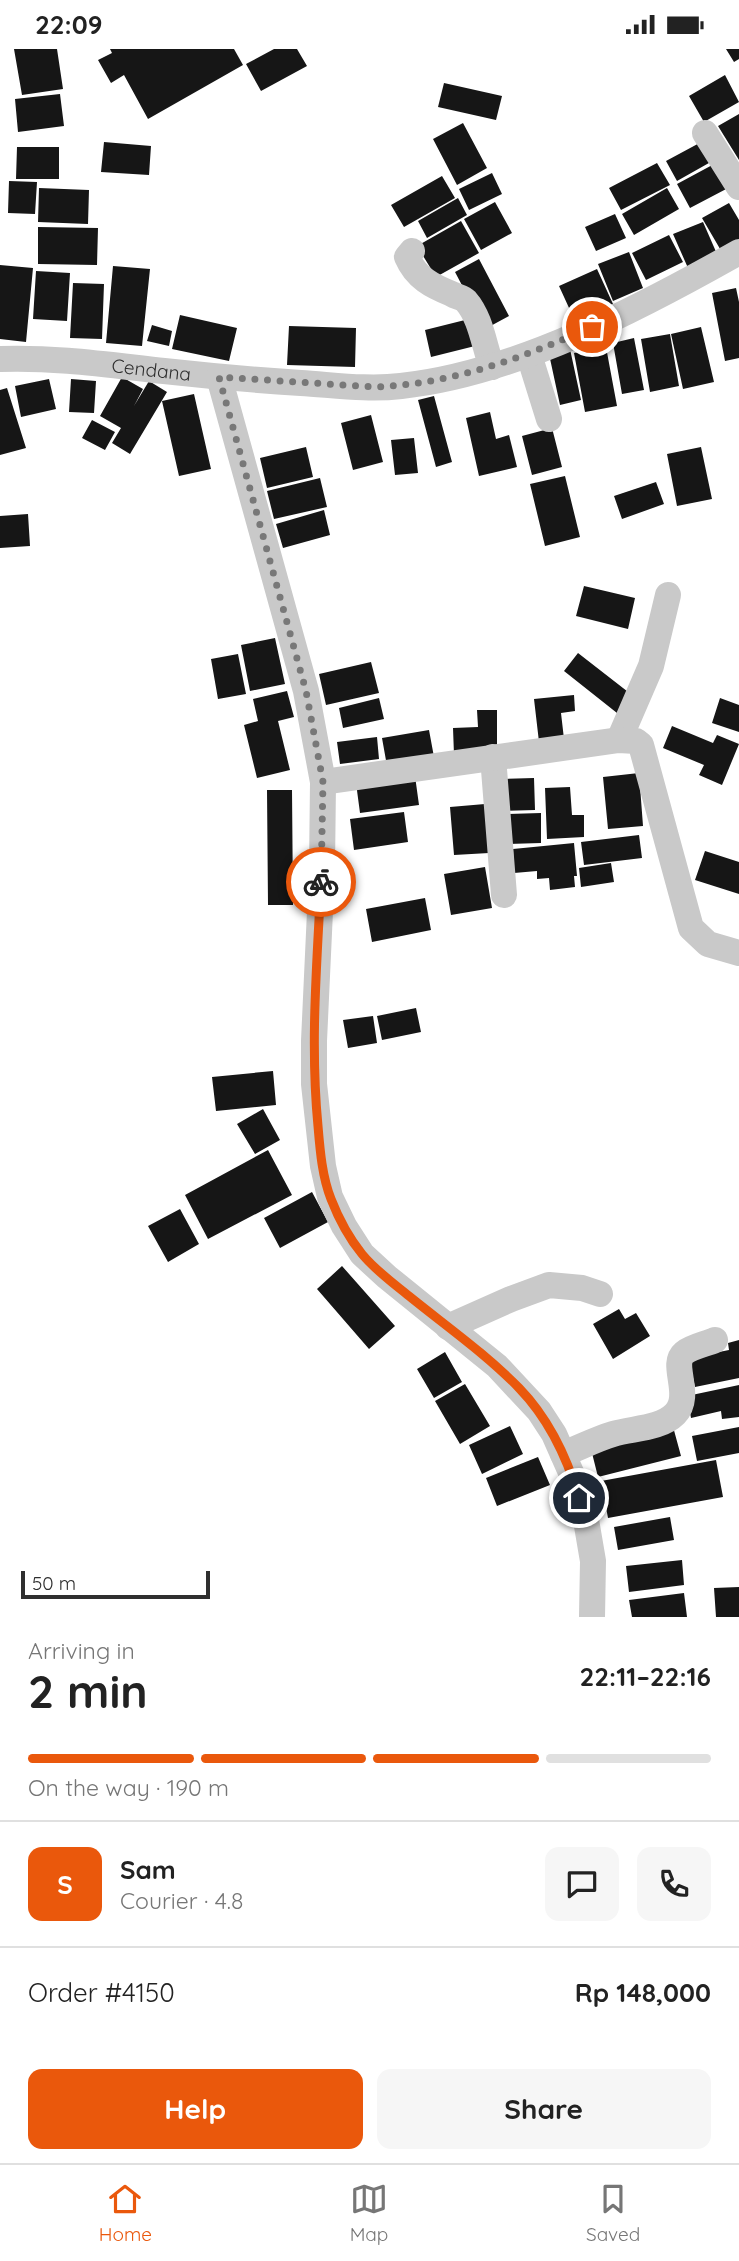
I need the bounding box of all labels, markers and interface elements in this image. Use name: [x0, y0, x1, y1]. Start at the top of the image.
text: 22:09: [35, 8, 102, 41]
pin: [562, 297, 622, 357]
icon: bag: [573, 308, 611, 346]
street label: Cendana: [110, 353, 192, 386]
courier: [286, 847, 356, 917]
icon: bike: [302, 863, 340, 901]
pin: [549, 1468, 609, 1528]
icon: home: [560, 1479, 598, 1517]
scale bar: [21, 1568, 210, 1600]
text: 50 m: [32, 1571, 76, 1595]
text: Arriving in: [28, 1636, 135, 1665]
text: 22:11–22:16: [579, 1660, 711, 1693]
text: 2 min: [28, 1662, 148, 1720]
text: On the way · 190 m: [28, 1773, 229, 1802]
button: chat: [545, 1847, 619, 1921]
button: phone: [637, 1847, 711, 1921]
text: Sam: [120, 1853, 176, 1886]
text: S: [57, 1868, 73, 1901]
text: Courier · 4.8: [120, 1886, 243, 1915]
text: Order #4150: [28, 1976, 175, 2009]
text: Rp 148,000: [575, 1976, 711, 2009]
button: Help: [28, 2069, 363, 2149]
button: Share: [377, 2069, 711, 2149]
tab: Home: [99, 2180, 152, 2246]
tab: Map: [350, 2180, 388, 2246]
tab: Saved: [586, 2180, 640, 2246]

